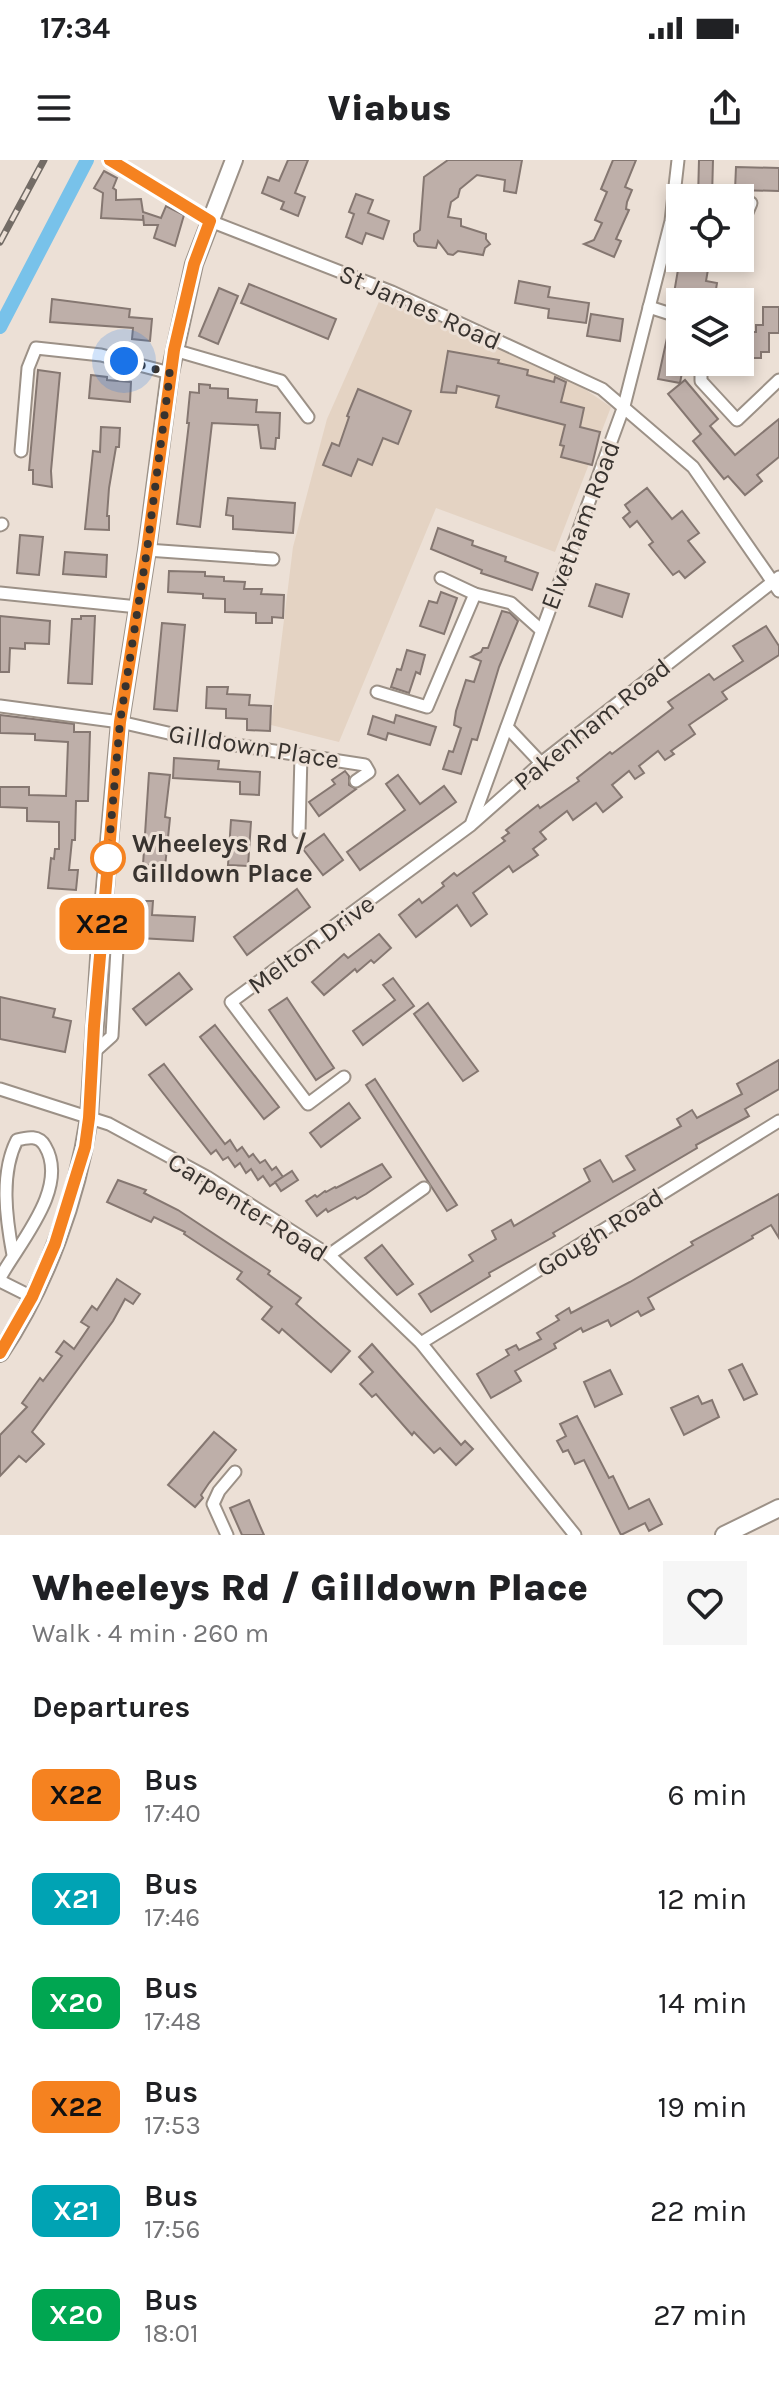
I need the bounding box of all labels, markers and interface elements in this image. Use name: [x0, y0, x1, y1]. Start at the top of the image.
text: 17:34: [40, 10, 110, 46]
icon: menu: [32, 86, 76, 130]
icon: share: [703, 86, 747, 130]
text: Viabus: [328, 87, 451, 129]
map controls: [666, 184, 754, 376]
button: locate: [666, 184, 754, 272]
street label: St James Road: [334, 258, 506, 357]
button: layers: [666, 288, 754, 376]
your location: [104, 341, 144, 381]
street label: Elvetham Road: [534, 436, 627, 614]
street label: Pakenham Road: [508, 652, 677, 797]
street label: Gilldown Place: [166, 718, 341, 775]
place label: Wheeleys Rd / Gilldown Place: [132, 828, 313, 889]
marker: Wheeleys Rd / Gilldown Place: [91, 841, 125, 875]
street label: Melton Drive: [242, 888, 381, 1001]
line badge: X22: [56, 898, 148, 950]
text: X22: [75, 907, 129, 940]
street label: Carpenter Road: [162, 1146, 333, 1269]
street label: Gough Road: [531, 1181, 669, 1283]
button: heart: [663, 1561, 747, 1645]
text: Wheeleys Rd / Gilldown Place: [32, 1565, 588, 1610]
text: Walk · 4 min · 260 m: [32, 1618, 269, 1649]
text: Departures: [32, 1689, 190, 1725]
text: Bus: [144, 1762, 198, 1798]
text: 6 min: [668, 1777, 747, 1813]
text: X22: [49, 1778, 103, 1811]
text: 17:40: [144, 1798, 201, 1829]
text: Bus: [144, 1866, 198, 1902]
text: 12 min: [657, 1881, 747, 1917]
text: X21: [53, 1882, 99, 1915]
text: 17:46: [144, 1902, 200, 1933]
text: Bus: [144, 1970, 198, 2006]
text: 14 min: [658, 1985, 747, 2021]
text: X20: [49, 1986, 103, 2019]
text: 17:48: [144, 2006, 201, 2037]
text: Bus: [144, 2074, 198, 2110]
text: 19 min: [657, 2089, 747, 2125]
text: X22: [49, 2090, 103, 2123]
text: 17:53: [144, 2110, 201, 2141]
text: Bus: [144, 2178, 198, 2214]
text: 22 min: [650, 2193, 747, 2229]
text: X21: [53, 2194, 99, 2227]
text: 17:56: [144, 2214, 200, 2245]
text: Bus: [144, 2282, 198, 2318]
text: 27 min: [653, 2297, 747, 2333]
text: X20: [49, 2298, 103, 2331]
text: 18:01: [144, 2318, 199, 2349]

